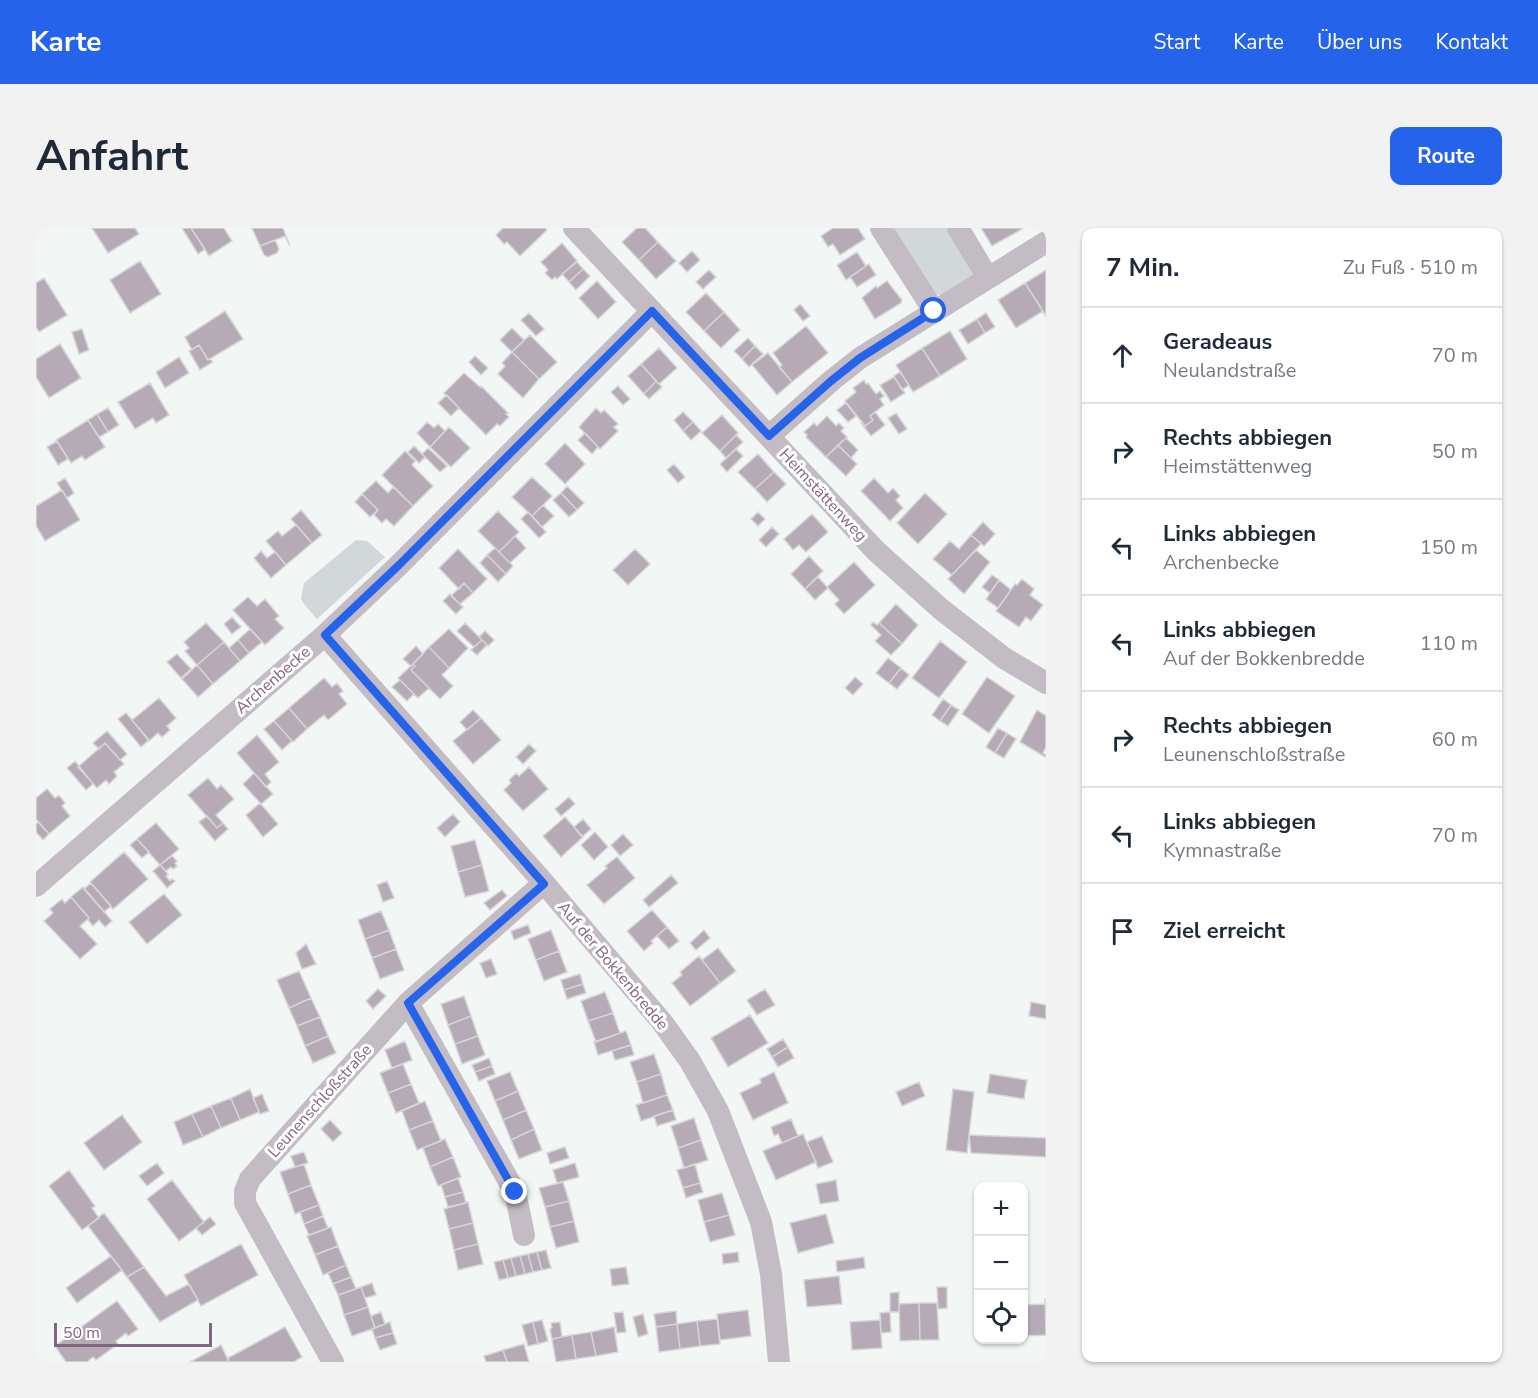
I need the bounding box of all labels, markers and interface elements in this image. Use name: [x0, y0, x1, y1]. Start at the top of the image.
text: Karte: [30, 23, 101, 61]
text: Start: [1153, 28, 1200, 56]
text: Karte: [1233, 28, 1284, 56]
text: Über uns: [1317, 28, 1402, 56]
text: Kontakt: [1435, 28, 1508, 56]
button: Route: [1390, 127, 1502, 185]
text: Anfahrt: [36, 128, 188, 185]
text: 7 Min.: [1106, 250, 1179, 285]
text: Zu Fuß · 510 m: [1343, 254, 1478, 281]
route start: [920, 297, 946, 323]
text: Geradeaus: [1163, 327, 1272, 357]
icon: ahead: [1106, 339, 1139, 372]
text: 70 m: [1432, 342, 1478, 369]
text: Neulandstraße: [1163, 357, 1296, 384]
text: Rechts abbiegen: [1163, 423, 1332, 453]
icon: right: [1106, 435, 1139, 468]
text: 50 m: [1432, 438, 1478, 465]
street label: Heimstättenweg: [774, 444, 872, 546]
text: Heimstättenweg: [1163, 453, 1312, 480]
text: Links abbiegen: [1163, 519, 1316, 549]
icon: left: [1106, 531, 1139, 564]
text: 150 m: [1420, 534, 1478, 561]
text: Archenbecke: [1163, 549, 1279, 576]
text: Links abbiegen: [1163, 615, 1316, 645]
icon: left: [1106, 627, 1139, 660]
text: 110 m: [1420, 630, 1478, 657]
street label: Archenbecke: [231, 641, 315, 719]
text: Auf der Bokkenbredde: [1163, 645, 1365, 672]
text: Rechts abbiegen: [1163, 711, 1332, 741]
icon: right: [1106, 723, 1139, 756]
text: 60 m: [1432, 726, 1478, 753]
text: Leunenschloßstraße: [1163, 741, 1345, 768]
text: Links abbiegen: [1163, 807, 1316, 837]
icon: left: [1106, 819, 1139, 852]
text: 70 m: [1432, 822, 1478, 849]
text: Kymnastraße: [1163, 837, 1281, 864]
street label: Auf der Bokkenbredde: [553, 897, 673, 1035]
icon: arrive: [1106, 915, 1139, 948]
text: Ziel erreicht: [1163, 916, 1285, 946]
street label: Leunenschloßstraße: [263, 1039, 377, 1163]
route end: [501, 1178, 527, 1204]
map controls: [974, 1182, 1028, 1344]
button: +: [974, 1182, 1028, 1236]
button: −: [974, 1236, 1028, 1290]
button: locate: [974, 1290, 1028, 1344]
scale bar: [54, 1320, 212, 1348]
text: 50 m: [63, 1322, 100, 1344]

